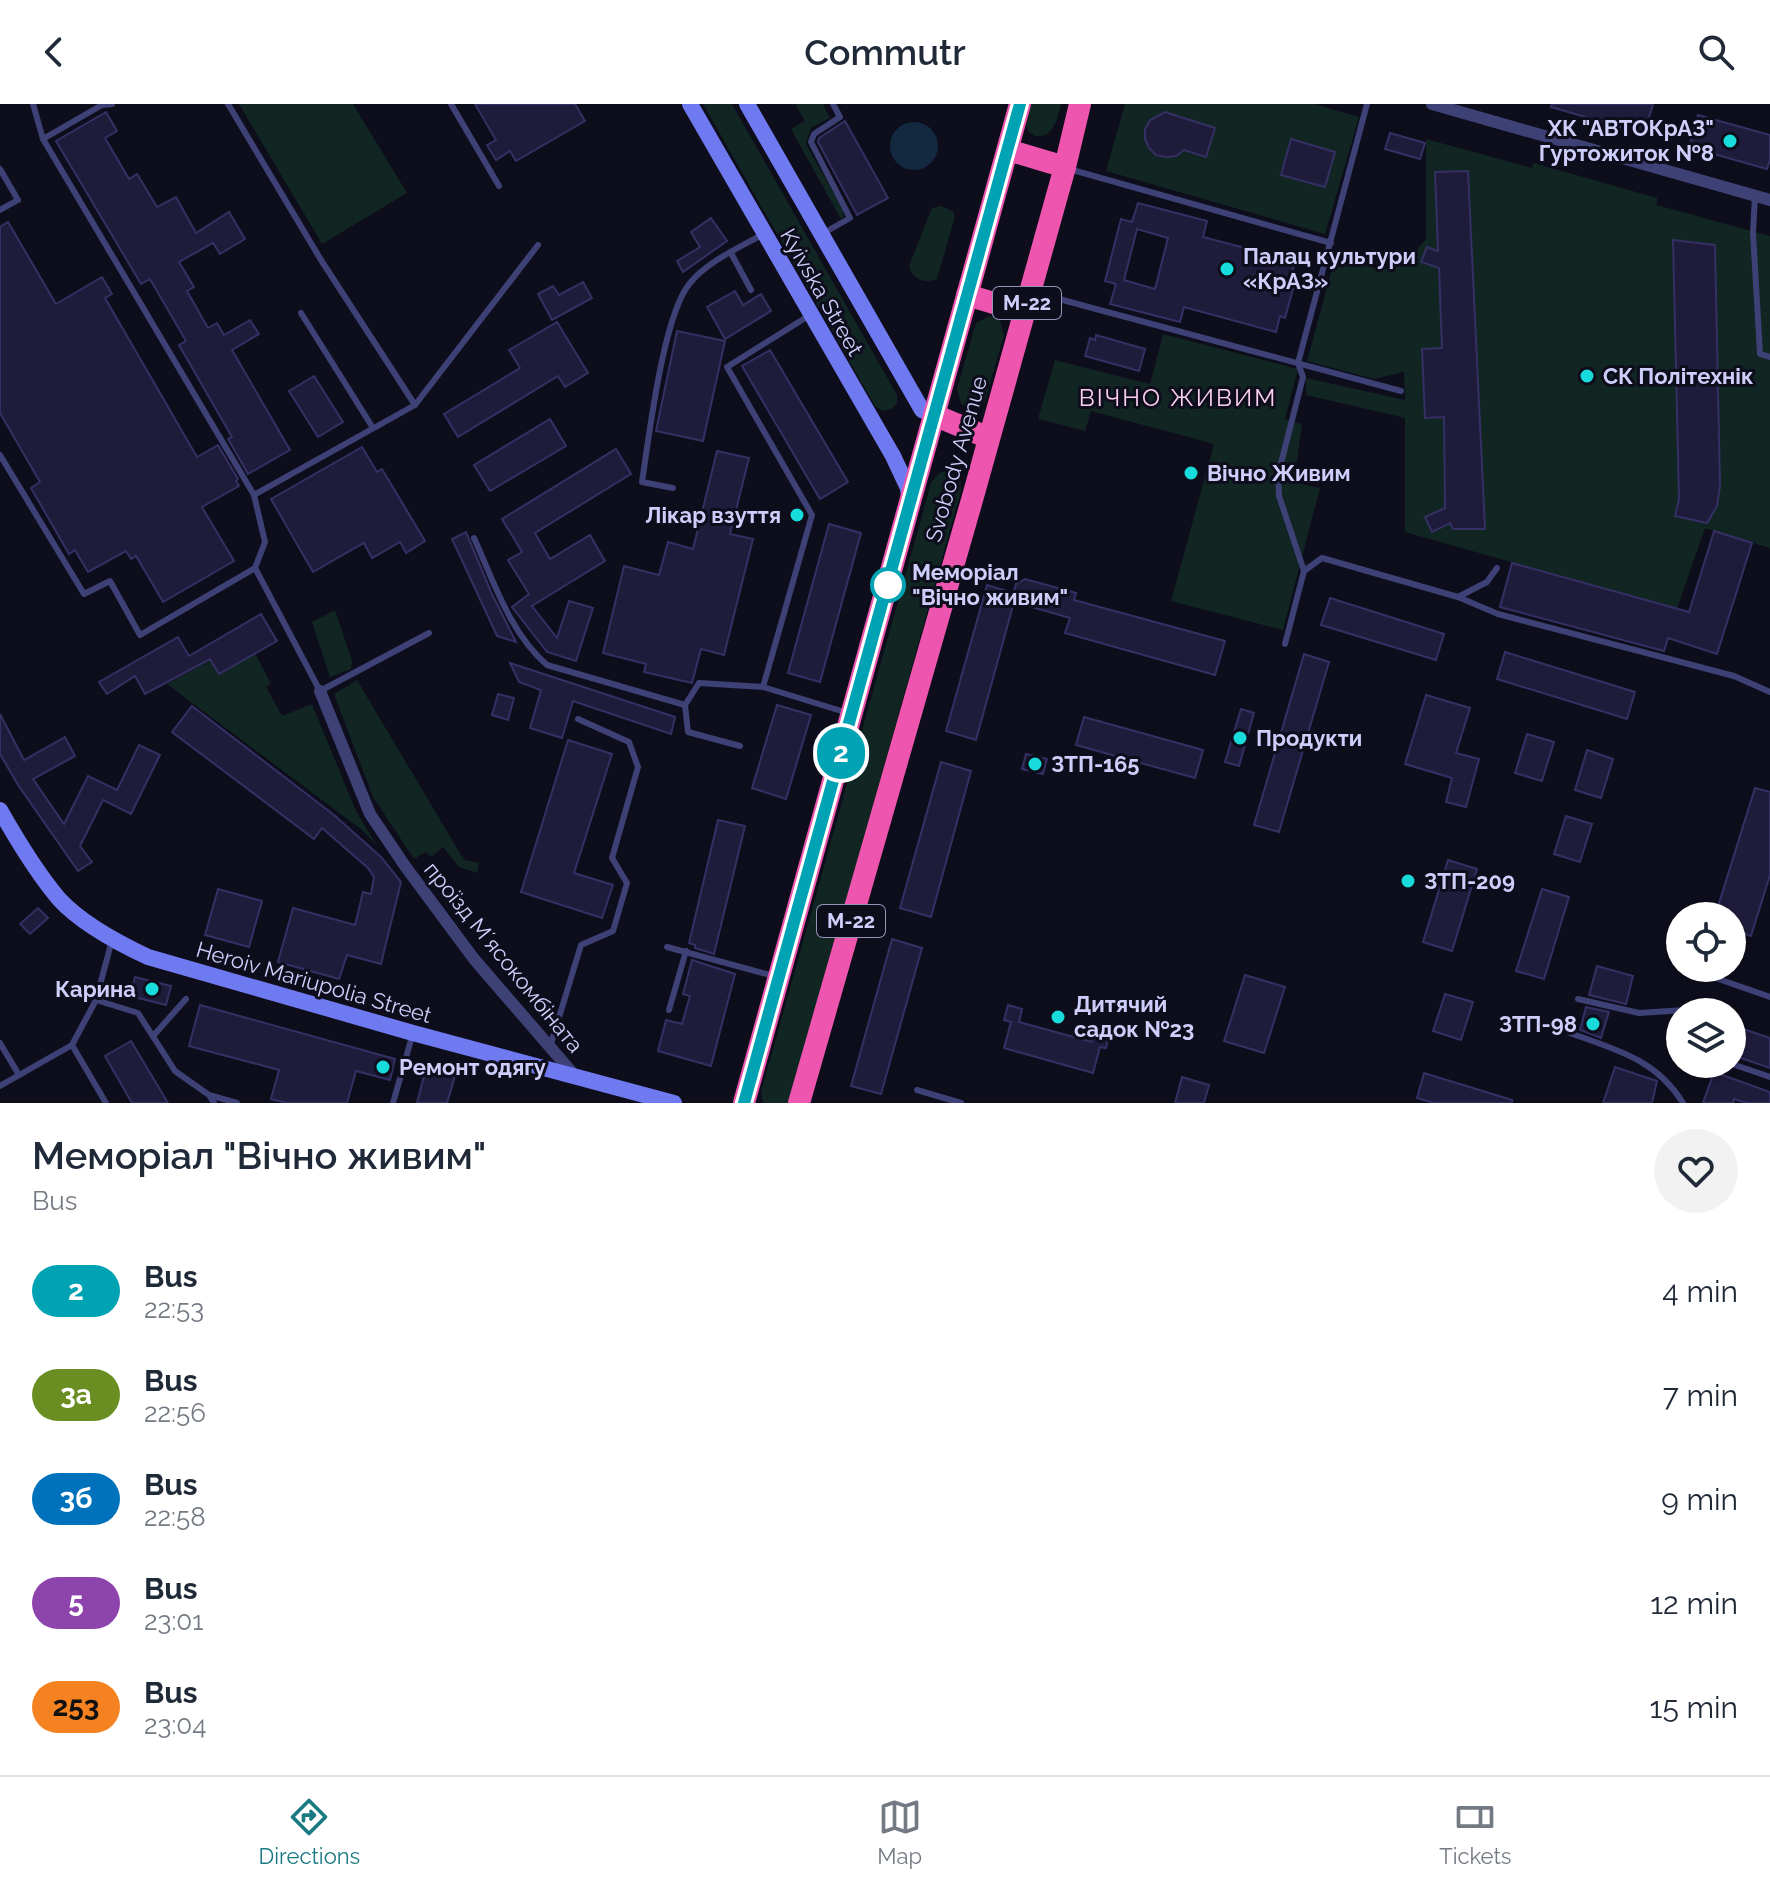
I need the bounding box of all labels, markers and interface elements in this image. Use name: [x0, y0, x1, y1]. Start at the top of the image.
icon: back: [32, 30, 76, 74]
icon: search: [1694, 30, 1738, 74]
text: Commutr: [804, 31, 966, 73]
place label: ХК "АВТОКрАЗ" Гуртожиток №8: [1539, 115, 1714, 166]
marker: ХК "АВТОКрАЗ" Гуртожиток №8: [1721, 132, 1739, 150]
street label: Kyivska Street: [775, 224, 869, 361]
place label: Палац культури «КрАЗ»: [1243, 243, 1416, 294]
marker: Палац культури «КрАЗ»: [1218, 260, 1236, 278]
road number: М-22: [993, 287, 1061, 319]
place label: СК Політехнік: [1603, 363, 1754, 389]
marker: СК Політехнік: [1578, 367, 1596, 385]
street label: Svobody Avenue: [920, 373, 992, 545]
district label: ВІЧНО ЖИВИМ: [1079, 383, 1277, 412]
place label: Вічно Живим: [1207, 460, 1351, 486]
marker: Вічно Живим: [1182, 464, 1200, 482]
place label: Лікар взуття: [645, 502, 781, 528]
marker: Лікар взуття: [788, 506, 806, 524]
place label: Меморіал "Вічно живим": [912, 559, 1068, 610]
marker: Меморіал "Вічно живим": [871, 568, 905, 602]
place label: Продукти: [1256, 725, 1362, 751]
line badge: 2: [815, 727, 867, 779]
marker: Продукти: [1231, 729, 1249, 747]
text: 2: [833, 736, 849, 769]
place label: ЗТП-165: [1051, 751, 1140, 777]
marker: ЗТП-165: [1026, 755, 1044, 773]
street label: проїзд Мʼясокомбіната: [419, 856, 589, 1058]
place label: ЗТП-209: [1424, 868, 1515, 894]
marker: ЗТП-209: [1399, 872, 1417, 890]
map controls: [1666, 902, 1746, 1078]
button: locate: [1666, 902, 1746, 982]
road number: М-22: [817, 905, 885, 937]
street label: Heroiv Mariupolia Street: [193, 936, 435, 1028]
place label: Карина: [55, 976, 136, 1002]
marker: Карина: [143, 980, 161, 998]
place label: Дитячий садок №23: [1074, 991, 1194, 1042]
button: layers: [1666, 998, 1746, 1078]
marker: Дитячий садок №23: [1049, 1008, 1067, 1026]
place label: ЗТП-98: [1499, 1011, 1577, 1037]
marker: ЗТП-98: [1584, 1015, 1602, 1033]
place label: Ремонт одягу: [399, 1054, 546, 1080]
marker: Ремонт одягу: [374, 1058, 392, 1076]
button: heart: [1654, 1129, 1738, 1213]
text: Меморіал "Вічно живим": [32, 1133, 486, 1178]
text: Bus: [32, 1186, 77, 1216]
text: Bus: [144, 1259, 198, 1294]
text: 2: [68, 1274, 84, 1307]
text: 4 min: [1662, 1274, 1738, 1309]
text: 22:53: [144, 1294, 204, 1324]
text: Bus: [144, 1363, 198, 1398]
text: 3а: [60, 1378, 92, 1411]
text: 7 min: [1663, 1378, 1738, 1413]
text: 22:56: [144, 1398, 206, 1428]
text: Bus: [144, 1467, 198, 1502]
text: 3б: [59, 1482, 93, 1515]
text: 9 min: [1661, 1482, 1738, 1517]
text: 22:58: [144, 1502, 206, 1532]
text: Bus: [144, 1571, 198, 1606]
text: 5: [68, 1586, 84, 1619]
text: 12 min: [1650, 1586, 1738, 1621]
text: 23:01: [144, 1606, 203, 1636]
text: Bus: [144, 1675, 198, 1710]
text: 253: [53, 1690, 99, 1723]
text: 15 min: [1650, 1690, 1738, 1725]
text: 23:04: [144, 1710, 206, 1740]
tab: Directions: [259, 1795, 360, 1869]
tab: Map: [877, 1795, 922, 1869]
tab: Tickets: [1439, 1795, 1511, 1869]

